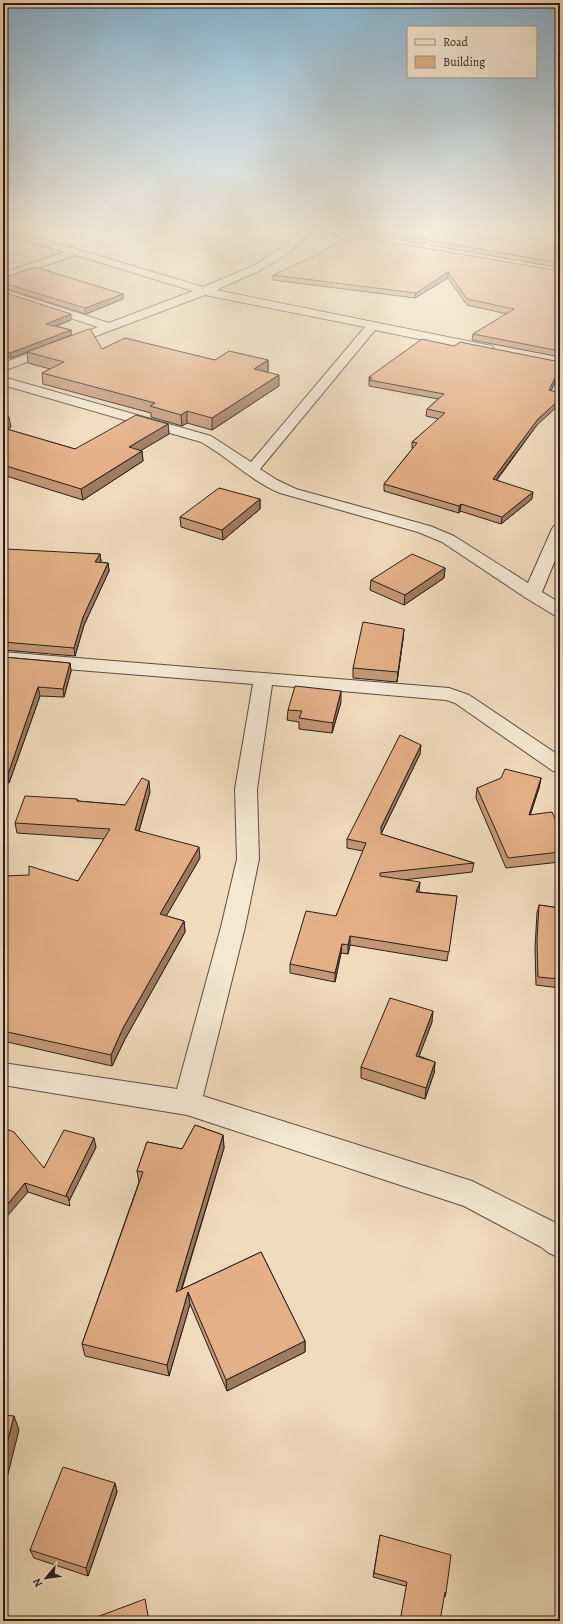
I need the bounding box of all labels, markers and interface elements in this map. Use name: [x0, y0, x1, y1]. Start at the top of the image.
legend: [407, 26, 537, 78]
text: Road: [443, 34, 469, 50]
text: Building: [443, 54, 485, 70]
north arrow: [26, 1558, 66, 1598]
text: N: [29, 1575, 46, 1590]

